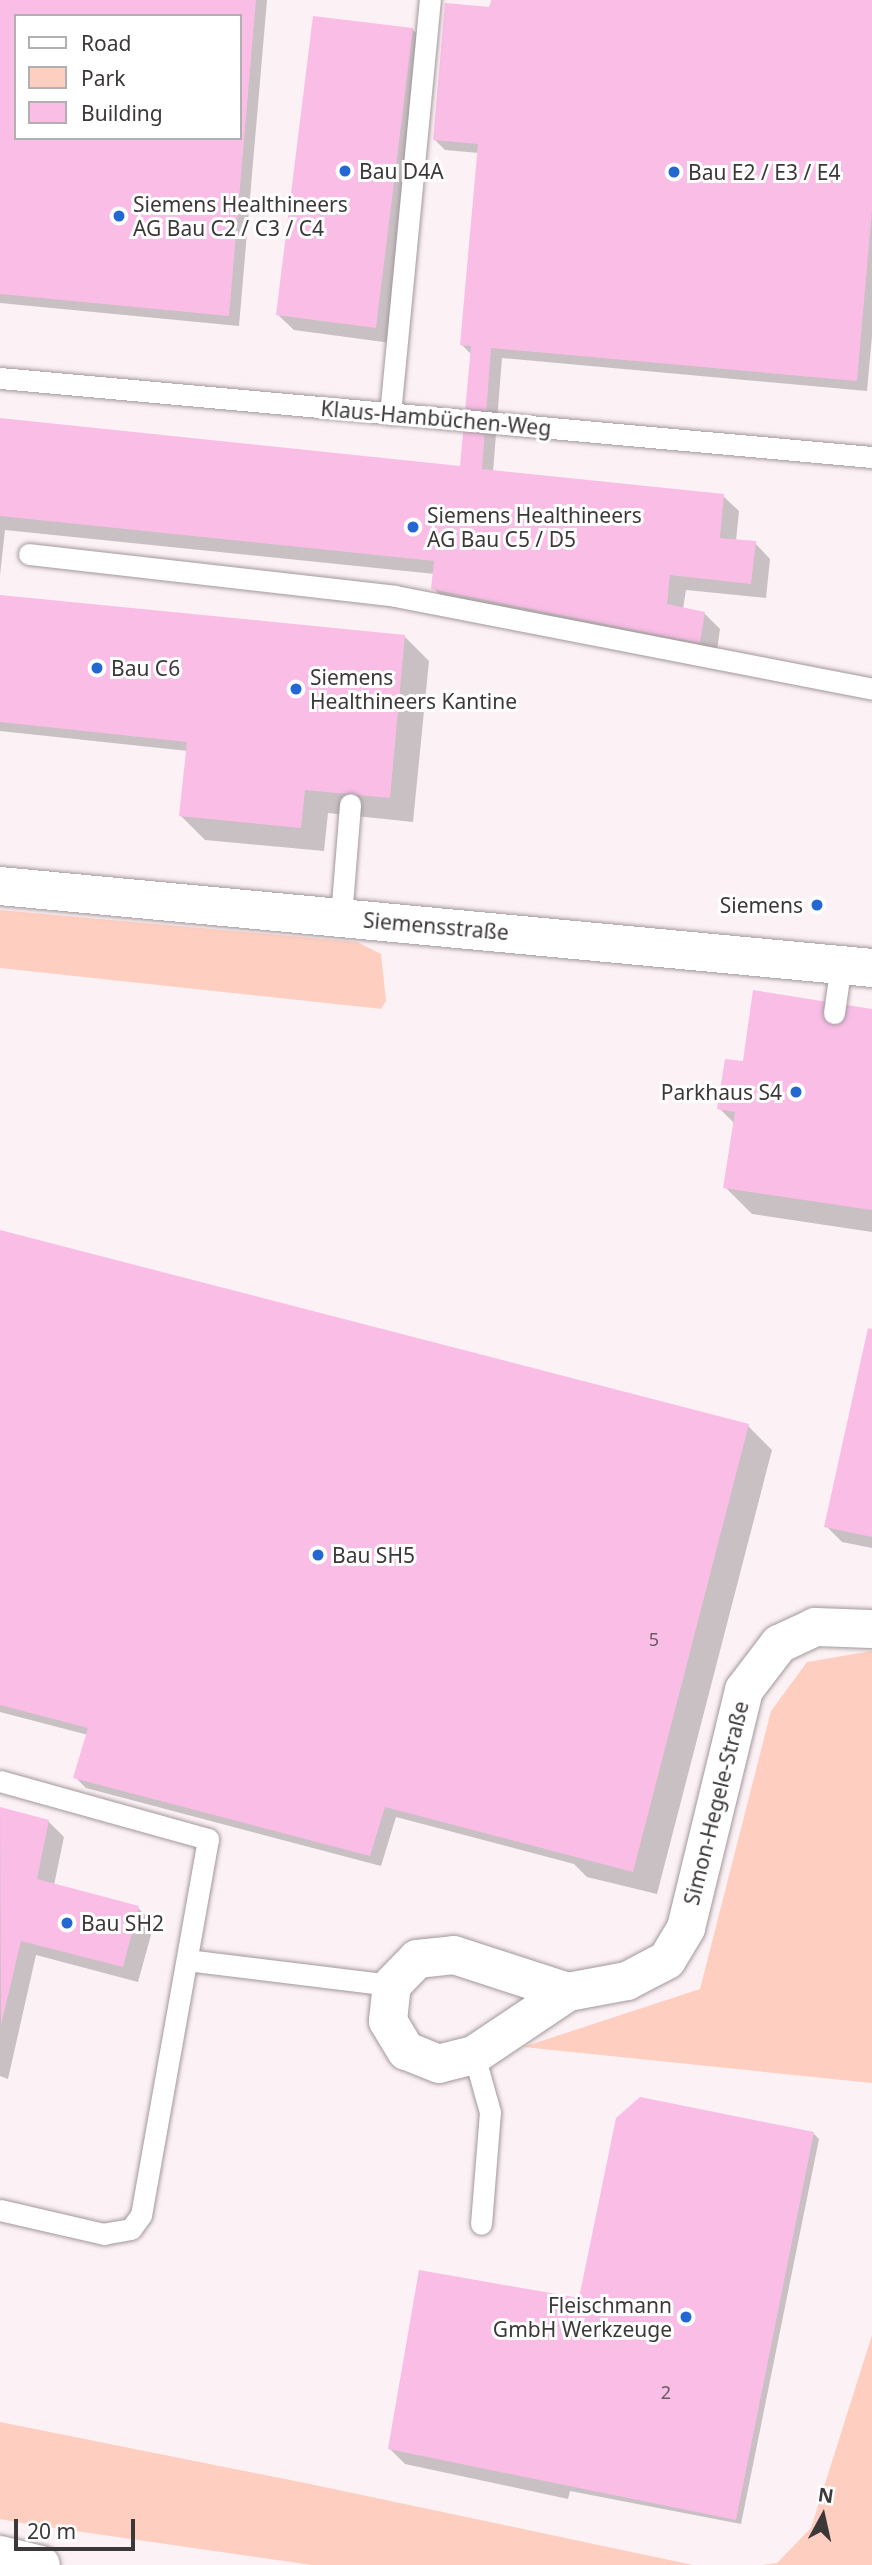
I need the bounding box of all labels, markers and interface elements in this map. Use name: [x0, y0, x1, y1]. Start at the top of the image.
legend: [14, 14, 242, 140]
text: Road: [81, 29, 131, 57]
text: Park: [81, 64, 125, 92]
text: Building: [81, 99, 163, 127]
place label: Bau D4A: [359, 158, 444, 184]
place label: Bau E2 / E3 / E4: [688, 159, 840, 185]
marker: Bau D4A: [337, 163, 353, 179]
marker: Bau E2 / E3 / E4: [666, 164, 682, 180]
place label: Siemens Healthineers AG Bau C2 / C3 / C4: [133, 191, 348, 241]
marker: Siemens Healthineers AG Bau C2 / C3 / C4: [111, 208, 127, 224]
street label: Klaus-Hambüchen-Weg: [320, 395, 552, 441]
place label: Siemens Healthineers AG Bau C5 / D5: [427, 502, 642, 552]
marker: Siemens Healthineers AG Bau C5 / D5: [405, 519, 421, 535]
place label: Bau C6: [111, 655, 180, 681]
marker: Bau C6: [89, 660, 105, 676]
place label: Siemens Healthineers Kantine: [310, 664, 517, 714]
marker: Siemens Healthineers Kantine: [288, 681, 304, 697]
place label: Siemens: [720, 892, 803, 918]
marker: Siemens: [809, 897, 825, 913]
street label: Siemensstraße: [362, 907, 510, 945]
place label: Parkhaus S4: [661, 1079, 782, 1105]
marker: Parkhaus S4: [788, 1084, 804, 1100]
place label: Bau SH5: [332, 1542, 415, 1568]
marker: Bau SH5: [310, 1547, 326, 1563]
house number: 5: [649, 1628, 659, 1650]
street label: Simon-Hegele-Straße: [678, 1698, 754, 1908]
place label: Bau SH2: [81, 1910, 164, 1936]
marker: Bau SH2: [59, 1915, 75, 1931]
place label: Fleischmann GmbH Werkzeuge: [493, 2292, 672, 2342]
marker: Fleischmann GmbH Werkzeuge: [678, 2309, 694, 2325]
house number: 2: [661, 2381, 671, 2403]
north arrow: [788, 2481, 858, 2551]
text: N: [816, 2481, 835, 2509]
scale bar: [18, 2506, 138, 2550]
text: 20 m: [27, 2517, 76, 2545]

